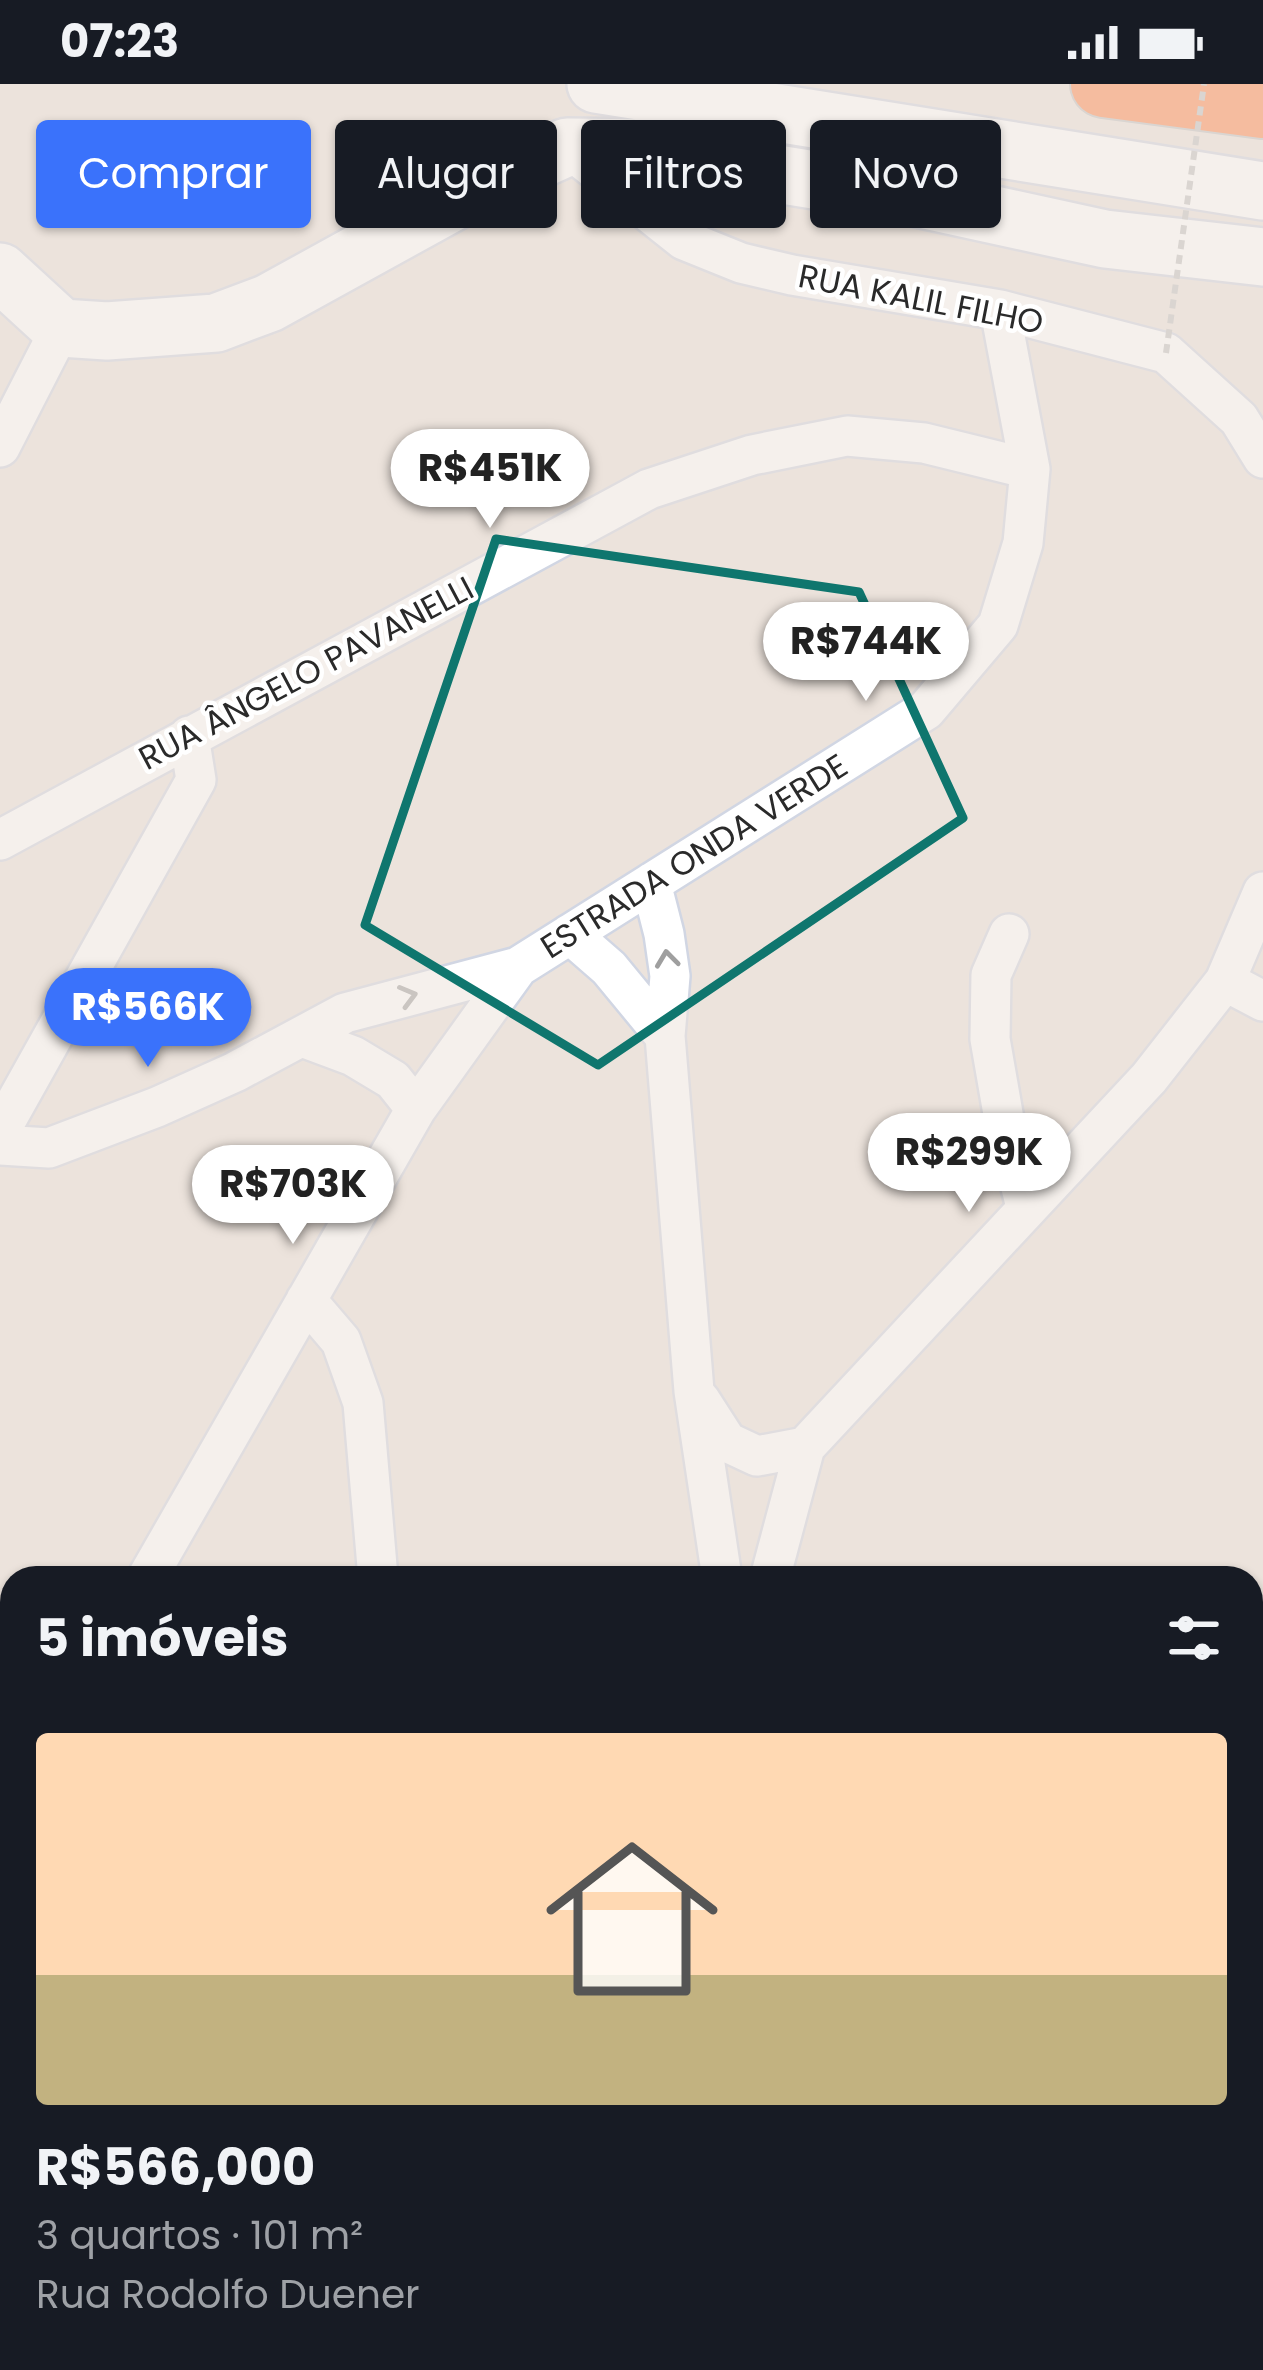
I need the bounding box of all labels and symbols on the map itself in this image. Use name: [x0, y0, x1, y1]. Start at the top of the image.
street label: RUA KALIL FILHO: [794, 252, 1048, 346]
pin: R$451K: [392, 429, 588, 531]
street label: RUA ÂNGELO PAVANELLI: [130, 565, 482, 781]
pin: R$744K: [768, 602, 964, 704]
street label: ESTRADA ONDA VERDE: [531, 742, 857, 970]
one-way arrow: [655, 949, 681, 969]
pin: R$566K: [50, 968, 246, 1070]
one-way arrow: [397, 986, 418, 1011]
pin: R$299K: [871, 1113, 1067, 1215]
pin: R$703K: [195, 1145, 391, 1247]

